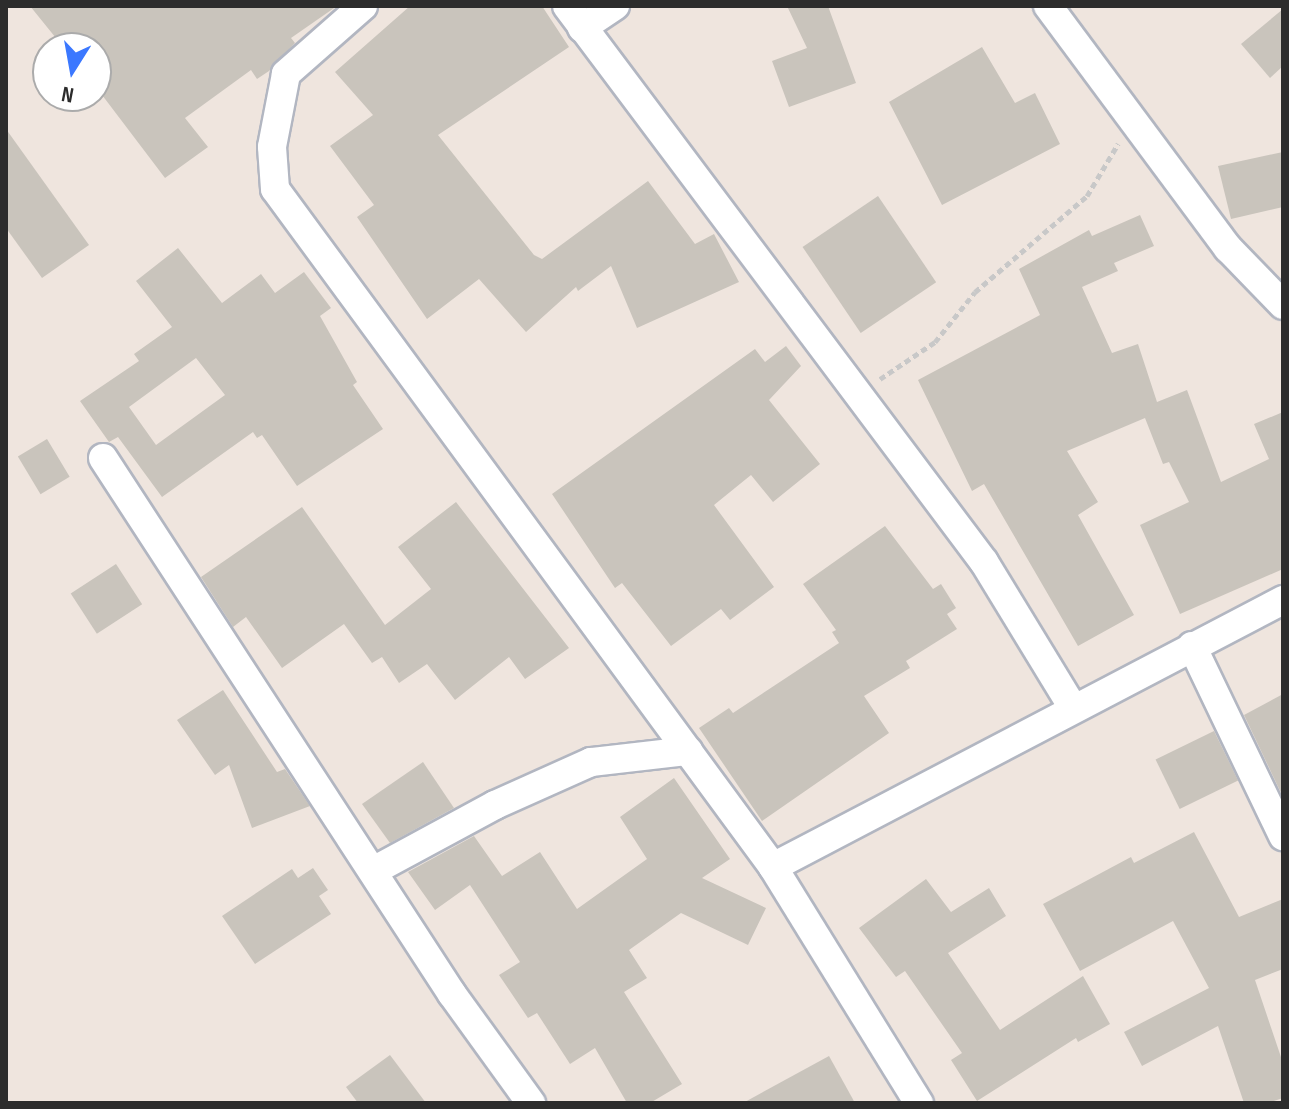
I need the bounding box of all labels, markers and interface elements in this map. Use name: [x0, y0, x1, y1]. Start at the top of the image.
north arrow: [32, 32, 112, 112]
text: N: [59, 80, 76, 108]

